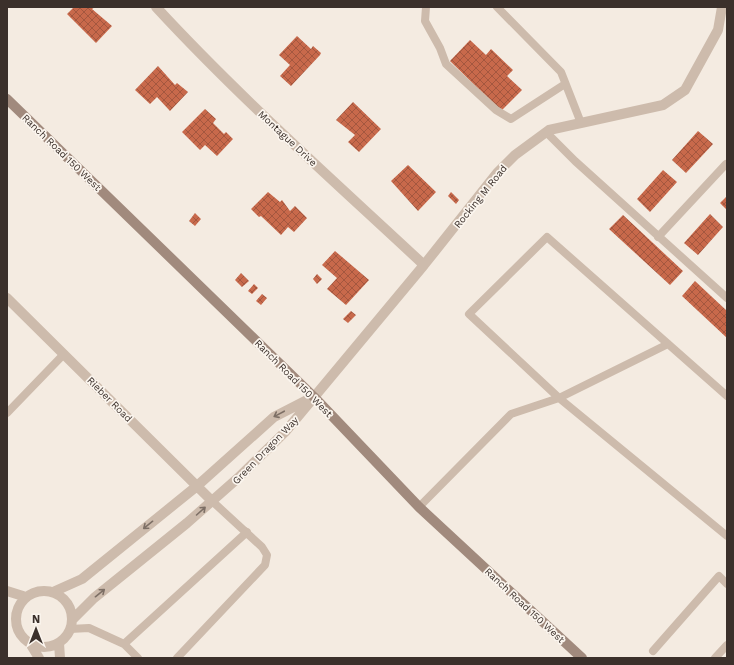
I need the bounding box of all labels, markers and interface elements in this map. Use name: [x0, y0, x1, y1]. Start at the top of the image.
street label: Montague Drive: [256, 108, 319, 168]
street label: Ranch Road 150 West: [20, 112, 104, 193]
street label: Rocking M Road: [452, 163, 509, 230]
street label: Ranch Road 150 West: [253, 337, 335, 420]
street label: Rieber Road: [85, 375, 134, 424]
one-way arrow: [274, 411, 286, 418]
street label: Green Dragon Way: [230, 414, 301, 486]
one-way arrow: [196, 507, 206, 516]
one-way arrow: [143, 521, 154, 530]
street label: Ranch Road 150 West: [483, 566, 567, 646]
one-way arrow: [95, 589, 106, 598]
north arrow: [16, 609, 56, 649]
text: N: [32, 613, 40, 626]

